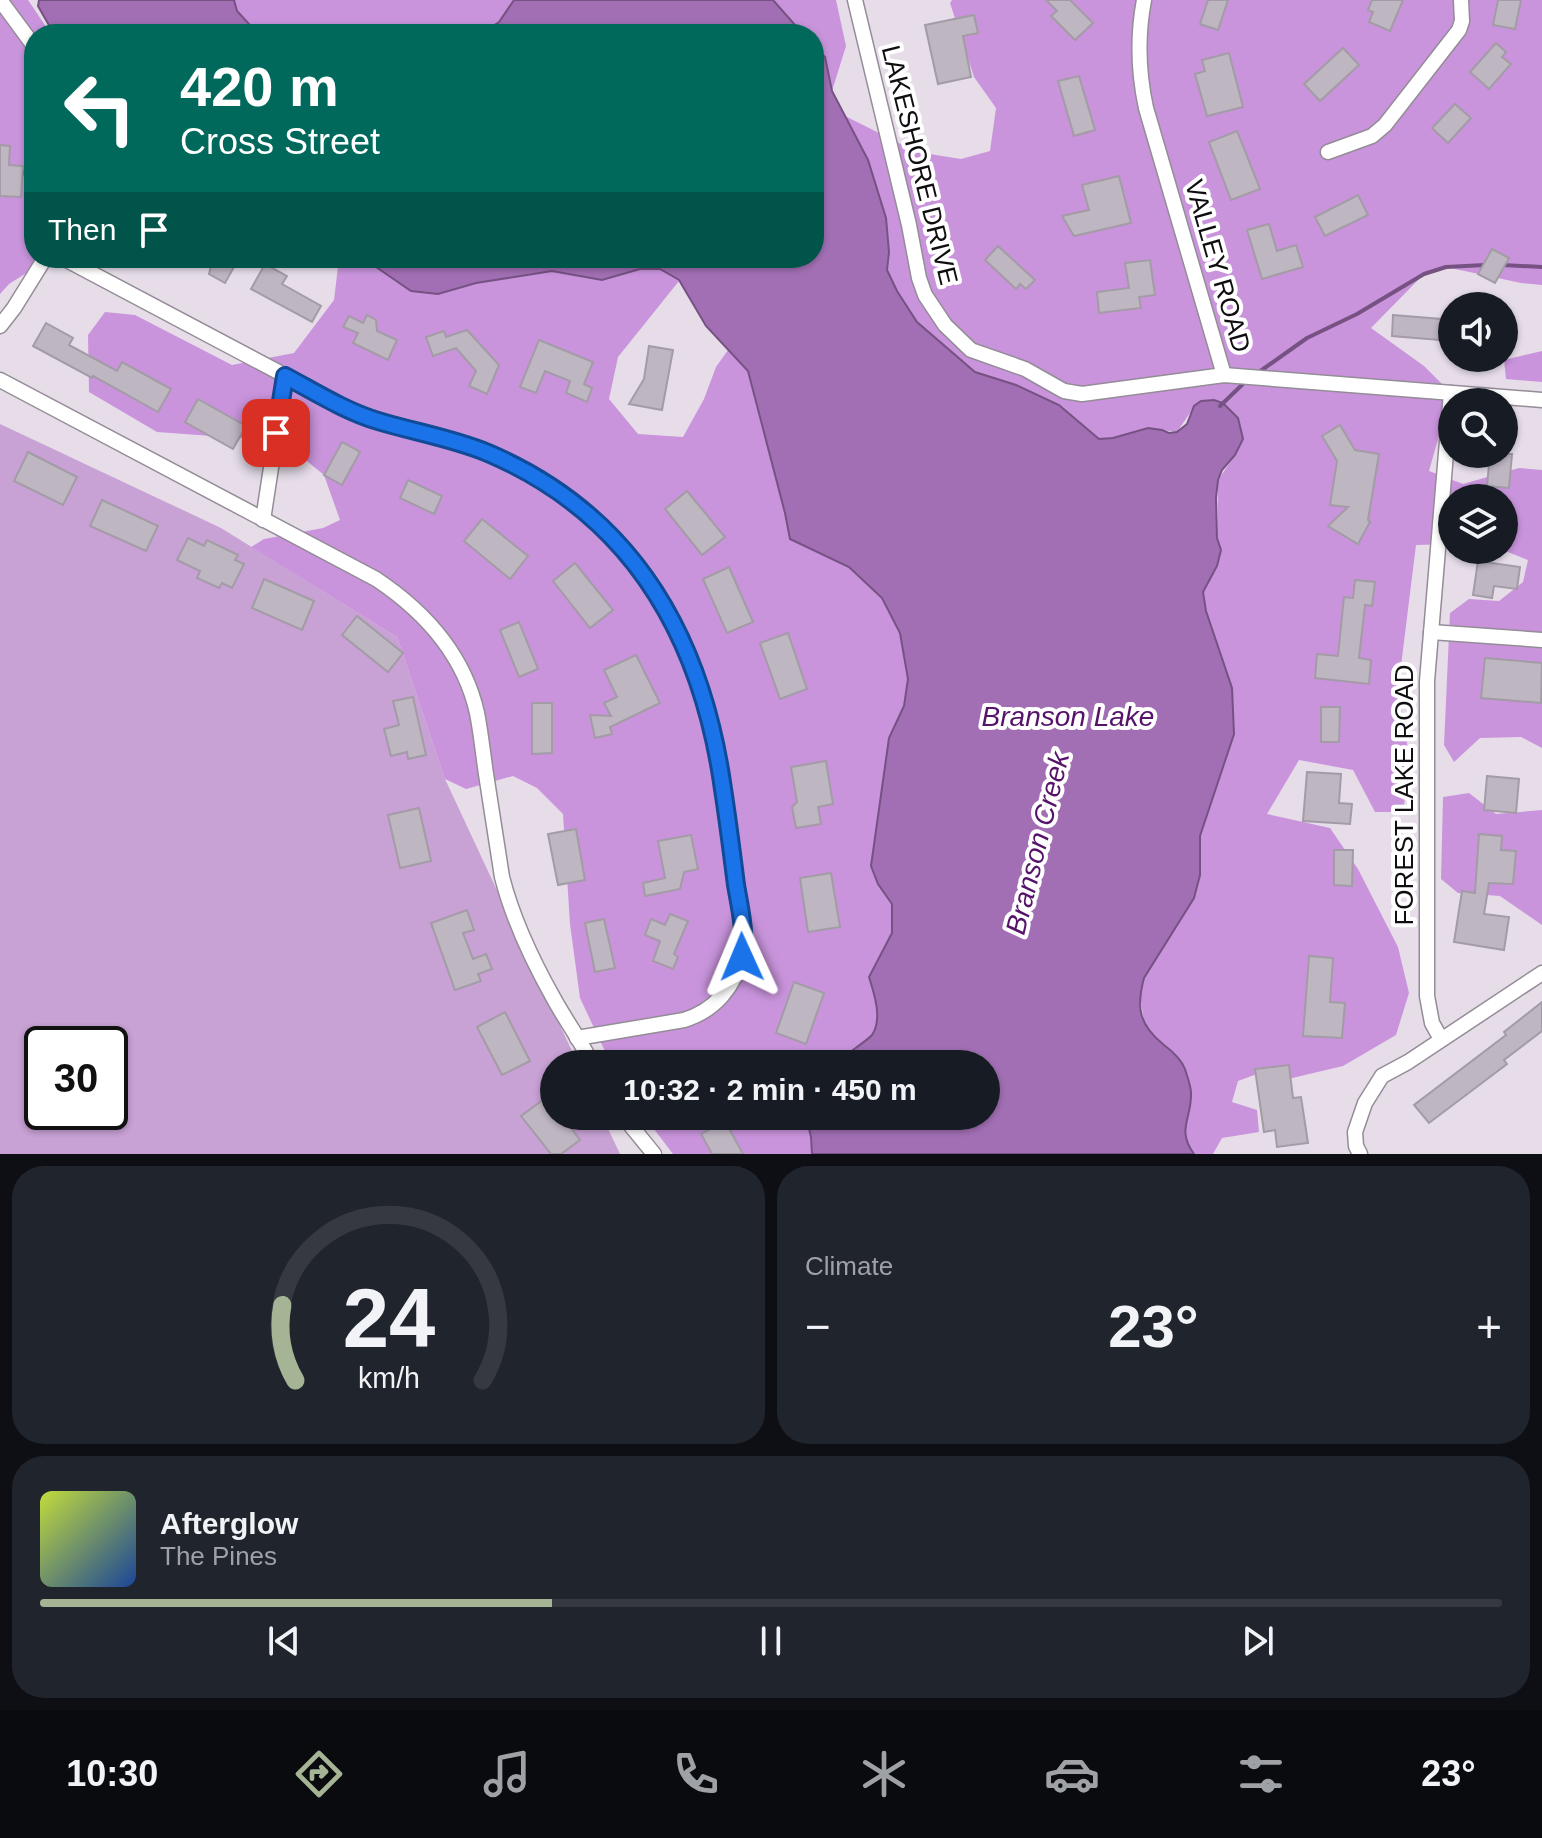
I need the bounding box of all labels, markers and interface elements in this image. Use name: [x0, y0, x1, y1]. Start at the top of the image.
street label: LAKESHORE DRIVE: [876, 42, 964, 288]
text: 420 m: [180, 55, 339, 118]
icon: left: [48, 56, 152, 160]
text: Cross Street: [180, 121, 380, 162]
street label: VALLEY ROAD: [1179, 176, 1257, 356]
icon: arrive: [132, 208, 176, 252]
text: Then: [48, 213, 116, 246]
map controls: [1438, 292, 1518, 564]
button: sound: [1438, 292, 1518, 372]
button: search: [1438, 388, 1518, 468]
pin: [242, 399, 310, 467]
icon: arrive: [254, 411, 298, 455]
button: layers: [1438, 484, 1518, 564]
street label: FOREST LAKE ROAD: [1389, 664, 1419, 926]
water label: Branson Lake: [982, 701, 1154, 732]
water label: Branson Creek: [1000, 747, 1076, 937]
position arrow: [700, 915, 784, 999]
speed limit sign: 30: [24, 1026, 128, 1130]
text: 10:32 · 2 min · 450 m: [623, 1073, 917, 1106]
text: Climate: [805, 1251, 893, 1281]
text: 24: [342, 1272, 435, 1365]
text: 23°: [1108, 1293, 1199, 1360]
text: −: [805, 1302, 831, 1351]
text: +: [1476, 1302, 1502, 1351]
text: km/h: [358, 1362, 419, 1394]
text: Afterglow: [160, 1507, 298, 1540]
text: The Pines: [160, 1541, 277, 1571]
icon: previous: [262, 1619, 306, 1663]
icon: pause: [749, 1619, 793, 1663]
icon: next: [1236, 1619, 1280, 1663]
icon: directions: [291, 1746, 347, 1802]
icon: music: [479, 1746, 535, 1802]
icon: phone: [668, 1746, 724, 1802]
icon: climate: [856, 1746, 912, 1802]
icon: car: [1044, 1746, 1100, 1802]
icon: filters: [1233, 1746, 1289, 1802]
text: 10:30: [66, 1753, 158, 1794]
text: 23°: [1421, 1753, 1476, 1794]

